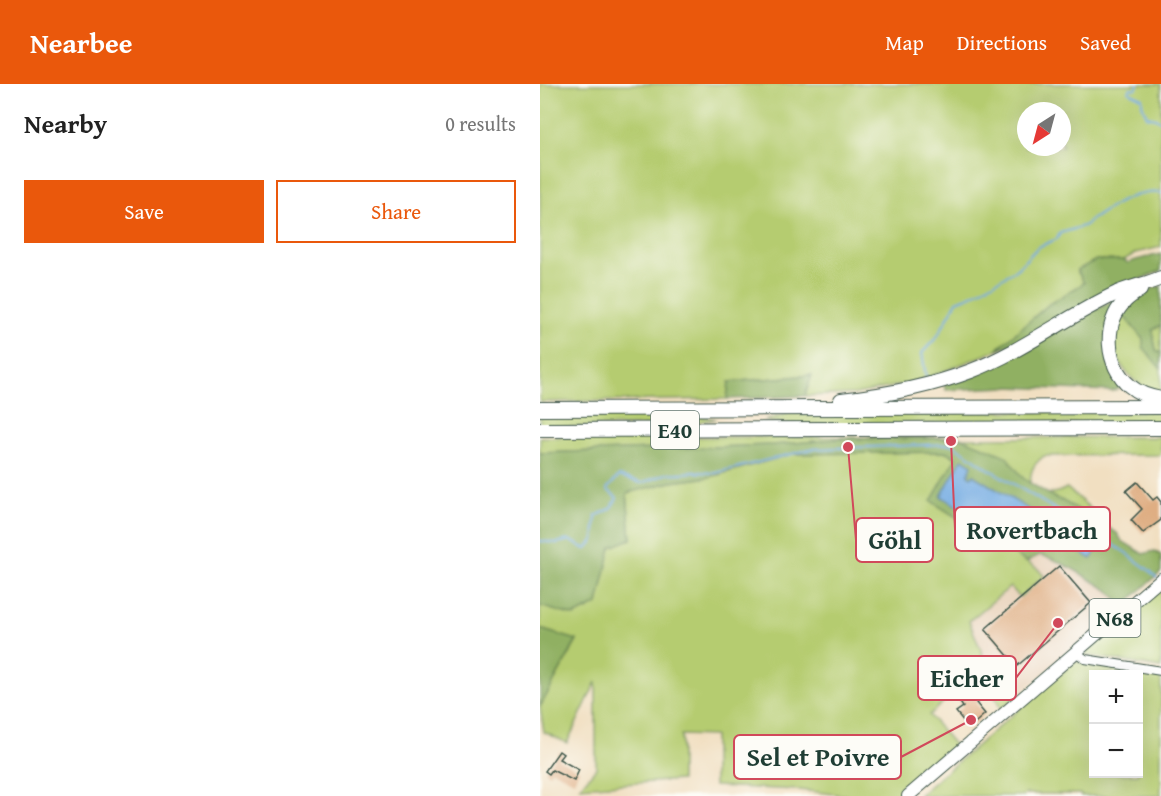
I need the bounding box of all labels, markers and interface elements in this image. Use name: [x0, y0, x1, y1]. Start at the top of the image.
text: Nearbee: [30, 22, 133, 63]
text: Map: [885, 27, 924, 58]
text: Directions: [957, 27, 1047, 58]
text: Saved: [1080, 27, 1131, 58]
north arrow: [1017, 102, 1071, 156]
text: Nearby: [24, 104, 107, 143]
text: 0 results: [445, 109, 516, 138]
button: Save: [24, 180, 264, 243]
button: Share: [276, 180, 516, 243]
road number: E40: [651, 411, 699, 449]
callout: Rovertbach: [955, 507, 1110, 551]
text: Rovertbach: [966, 510, 1098, 549]
callout: Göhl: [856, 518, 933, 562]
text: Göhl: [868, 520, 922, 559]
road number: N68: [1090, 599, 1140, 637]
callout: Eicher: [918, 656, 1016, 700]
text: Eicher: [930, 658, 1004, 697]
map controls: [1089, 670, 1143, 778]
button: +: [1089, 670, 1143, 724]
button: −: [1089, 724, 1143, 778]
callout: Sel et Poivre: [734, 735, 901, 779]
text: Sel et Poivre: [746, 737, 890, 776]

